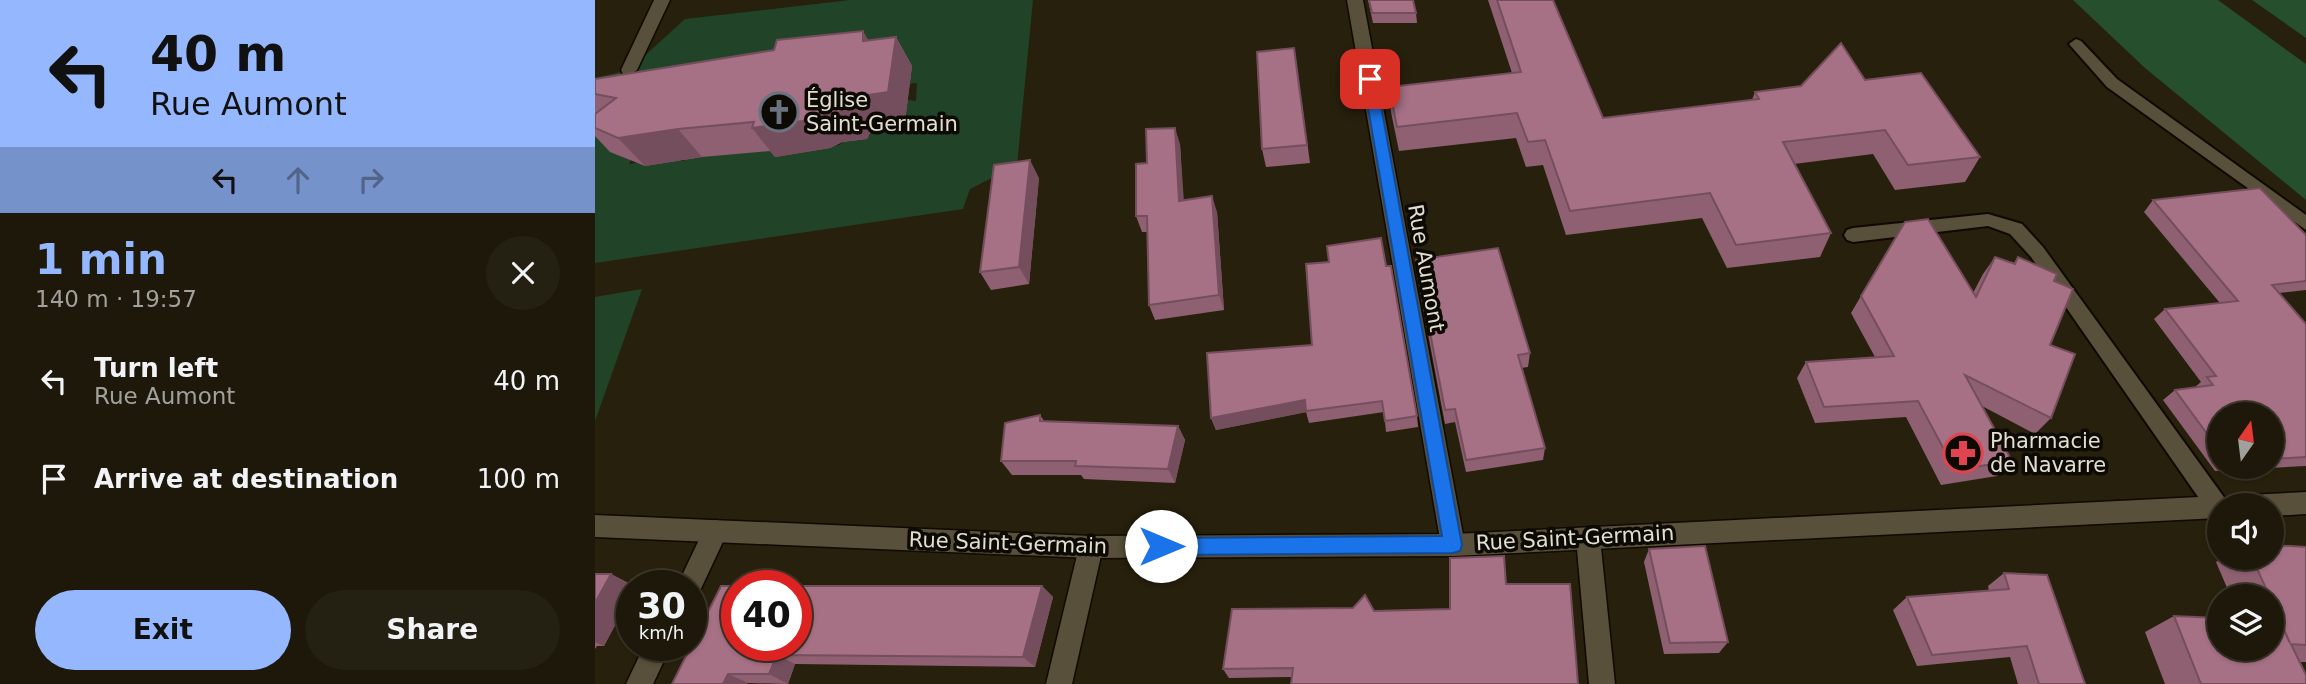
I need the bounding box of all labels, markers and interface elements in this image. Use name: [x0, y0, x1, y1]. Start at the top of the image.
text: 40 m: [150, 26, 286, 83]
icon: left: [35, 28, 126, 119]
pin: [1340, 49, 1400, 109]
icon: arrive: [1351, 60, 1389, 98]
text: Rue Aumont: [150, 85, 347, 123]
place label: Église Saint-Germain: [806, 87, 958, 136]
church icon: Église Saint-Germain: [758, 91, 800, 133]
icon: left: [206, 161, 244, 199]
icon: ahead: [279, 161, 317, 199]
icon: right: [352, 161, 390, 199]
street label: Rue Aumont: [1403, 202, 1449, 334]
text: 1 min: [35, 235, 167, 284]
button: close: [486, 236, 560, 310]
text: 140 m · 19:57: [35, 286, 197, 312]
text: Turn left: [94, 353, 218, 383]
icon: left: [35, 362, 73, 400]
text: 40 m: [493, 366, 560, 396]
text: Rue Aumont: [94, 383, 235, 409]
north arrow: [2207, 402, 2284, 480]
map controls: [2207, 402, 2284, 661]
place label: Pharmacie de Navarre: [1990, 429, 2106, 477]
pharmacy icon: Pharmacie de Navarre: [1942, 432, 1984, 474]
icon: arrive: [35, 460, 73, 498]
text: Arrive at destination: [94, 464, 398, 494]
text: 100 m: [477, 464, 560, 494]
button: sound: [2207, 493, 2284, 570]
position arrow: [1124, 509, 1198, 583]
street label: Rue Saint-Germain: [1475, 521, 1675, 555]
street label: Rue Saint-Germain: [908, 528, 1108, 558]
speed limit sign: 40: [721, 570, 812, 661]
button: layers: [2207, 584, 2284, 661]
text: 30: [637, 586, 686, 626]
button: Exit: [35, 590, 291, 670]
button: Share: [305, 590, 560, 670]
text: km/h: [639, 622, 684, 643]

